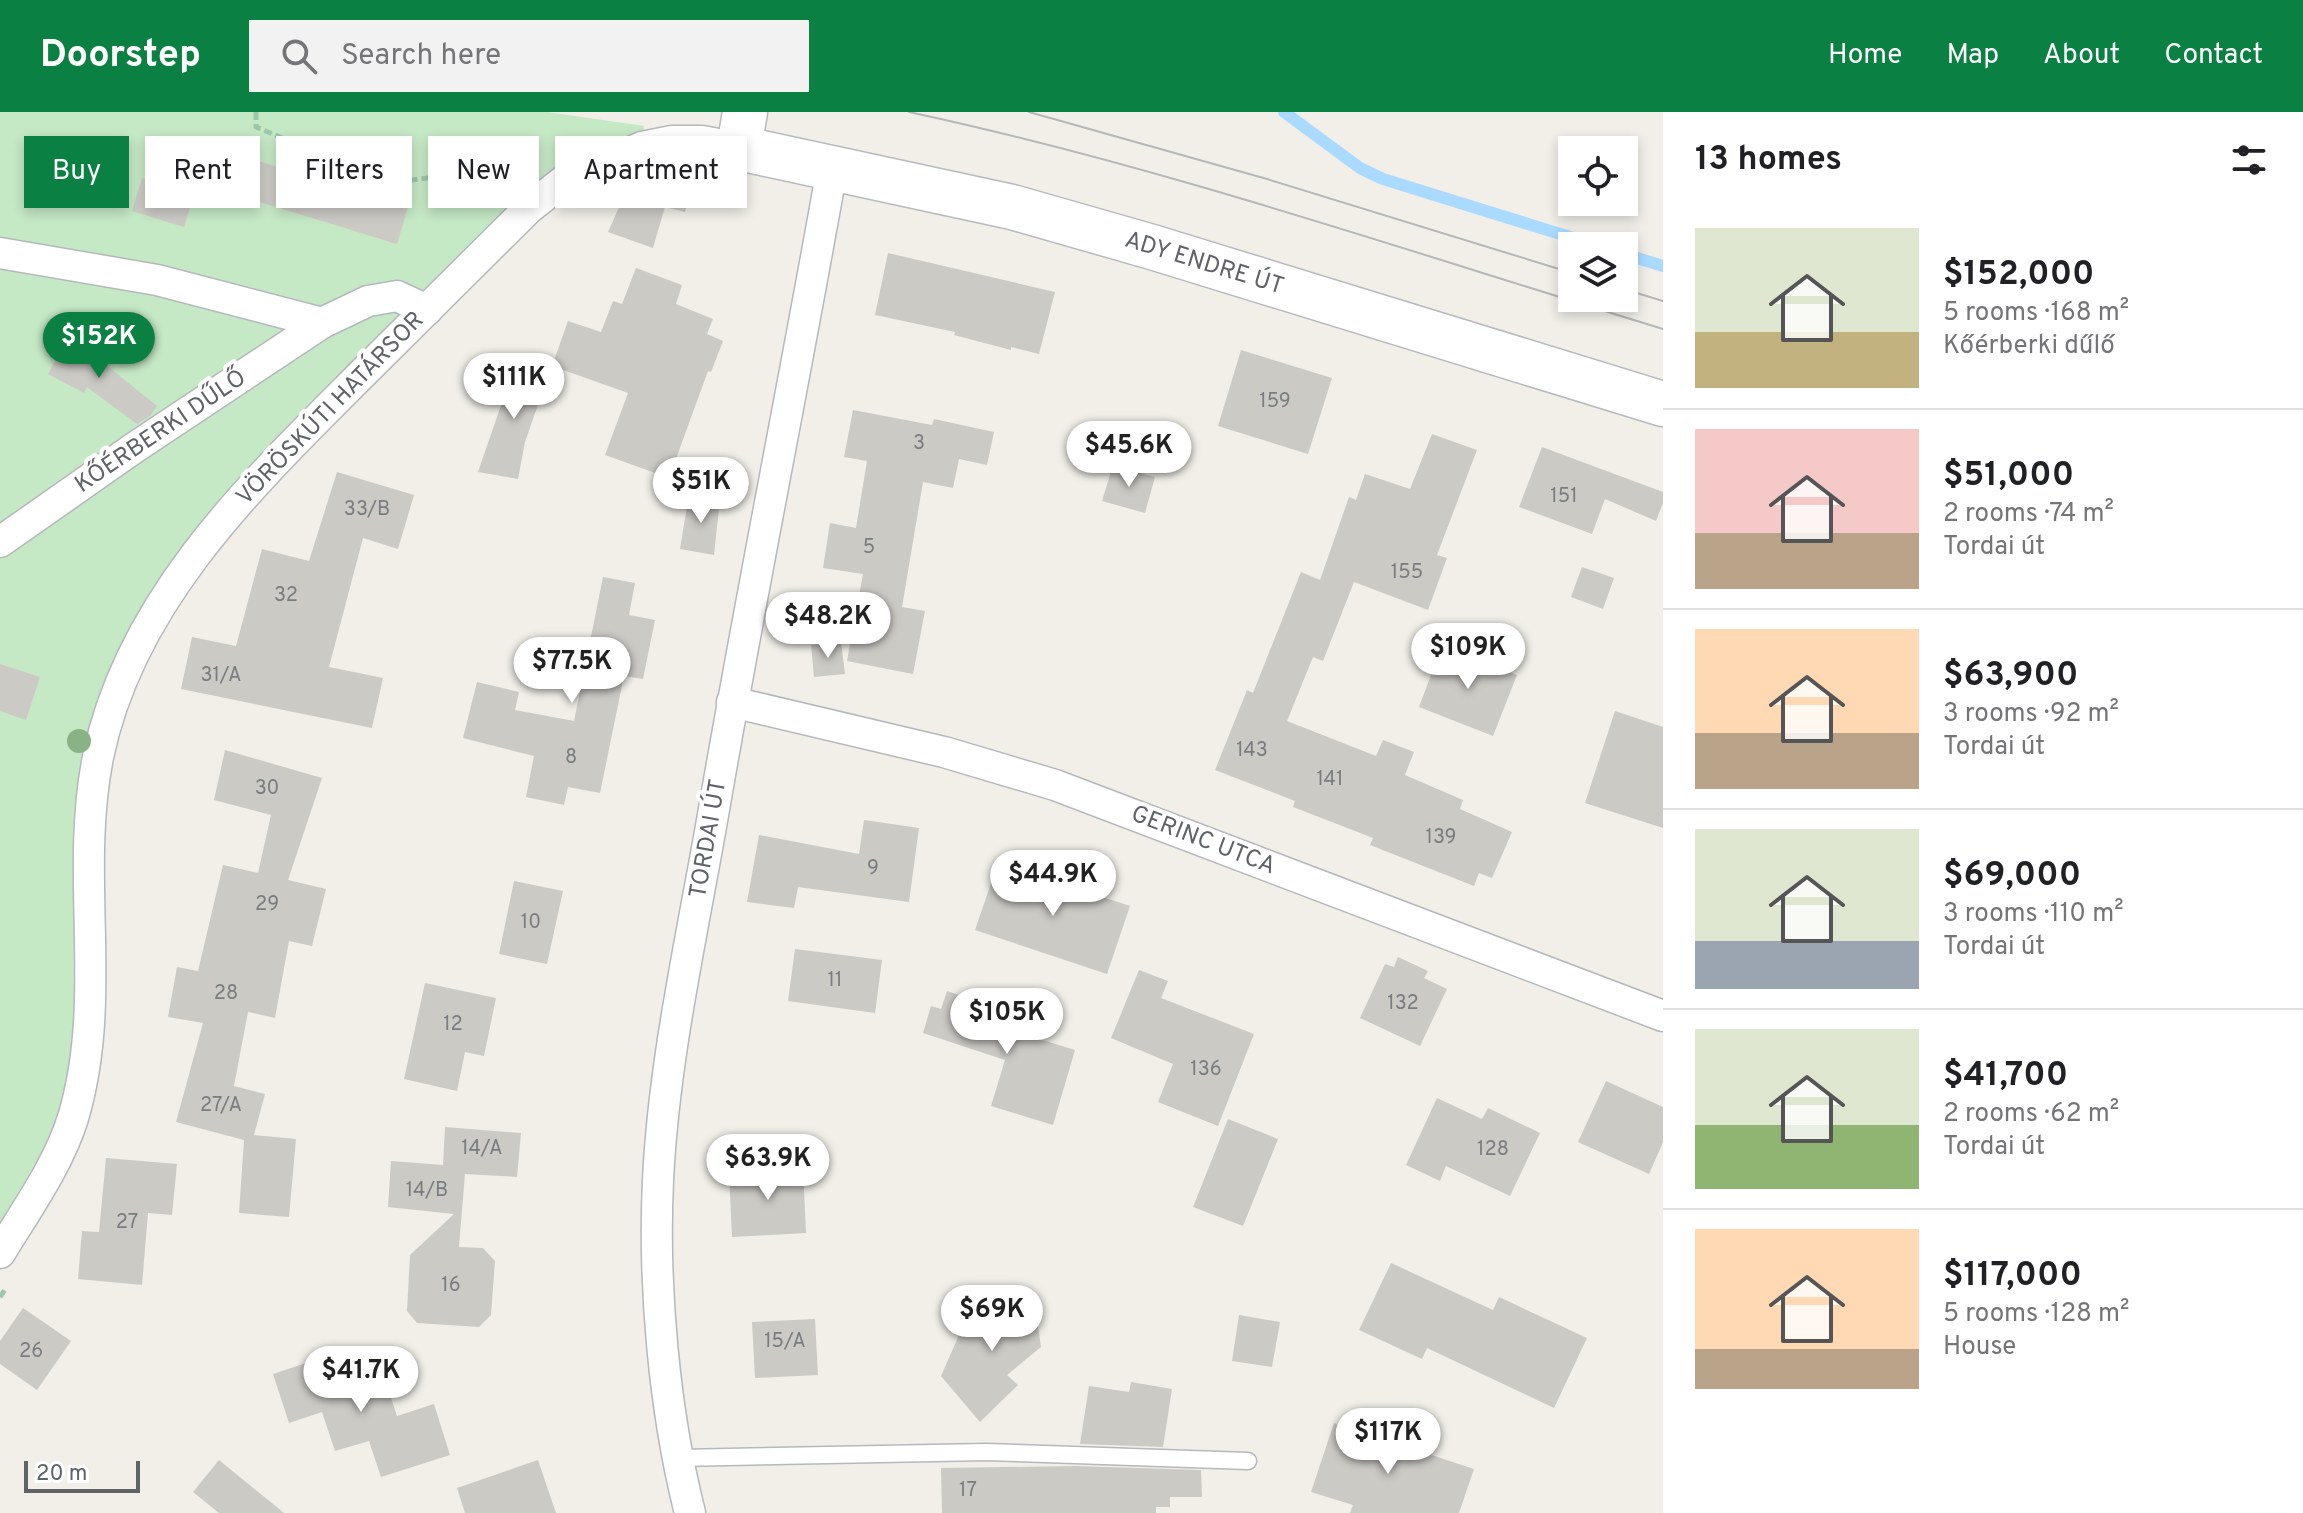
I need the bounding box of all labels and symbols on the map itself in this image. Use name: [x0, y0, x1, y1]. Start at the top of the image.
street label: ADY ENDRE ÚT: [1121, 224, 1288, 302]
street label: VÖRÖSKÚTI HATÁRSOR: [229, 304, 431, 512]
pin: $152K: [43, 312, 155, 380]
pin: $111K: [458, 353, 570, 421]
street label: KŐÉRBERKI DŰLŐ: [69, 362, 252, 500]
house number: 159: [1259, 389, 1291, 415]
pin: $45.6K: [1064, 421, 1194, 489]
house number: 3: [913, 431, 925, 457]
pin: $51K: [654, 457, 748, 525]
house number: 151: [1550, 484, 1578, 510]
house number: 33/B: [344, 497, 390, 523]
house number: 5: [863, 535, 875, 561]
house number: 155: [1391, 560, 1423, 586]
house number: 32: [274, 583, 298, 609]
pin: $48.2K: [763, 592, 893, 660]
pin: $109K: [1412, 623, 1524, 691]
pin: $77.5K: [507, 637, 637, 705]
house number: 31/A: [200, 663, 242, 689]
house number: 143: [1236, 738, 1268, 764]
house number: 8: [565, 745, 577, 771]
house number: 141: [1317, 767, 1343, 793]
house number: 30: [255, 776, 279, 802]
street label: TORDAI ÚT: [682, 777, 734, 901]
street label: GERINC UTCA: [1126, 800, 1280, 882]
house number: 139: [1425, 825, 1457, 851]
pin: $44.9K: [988, 850, 1118, 918]
house number: 9: [867, 856, 879, 882]
house number: 29: [255, 892, 279, 918]
house number: 10: [521, 910, 541, 936]
house number: 11: [828, 968, 842, 994]
house number: 28: [214, 981, 238, 1007]
pin: $105K: [951, 988, 1063, 1056]
house number: 132: [1387, 991, 1419, 1017]
house number: 12: [443, 1012, 463, 1038]
house number: 136: [1190, 1057, 1222, 1083]
house number: 27/A: [200, 1093, 242, 1119]
pin: $63.9K: [703, 1134, 833, 1202]
house number: 14/A: [461, 1136, 503, 1162]
house number: 128: [1477, 1137, 1509, 1163]
house number: 14/B: [406, 1178, 448, 1204]
house number: 27: [116, 1210, 138, 1236]
house number: 16: [441, 1273, 461, 1299]
pin: $69K: [945, 1285, 1039, 1353]
house number: 15/A: [764, 1329, 806, 1355]
house number: 26: [19, 1339, 43, 1365]
pin: $41.7K: [296, 1346, 426, 1414]
pin: $117K: [1332, 1408, 1444, 1476]
scale bar: [24, 1457, 140, 1493]
house number: 17: [959, 1478, 977, 1504]

